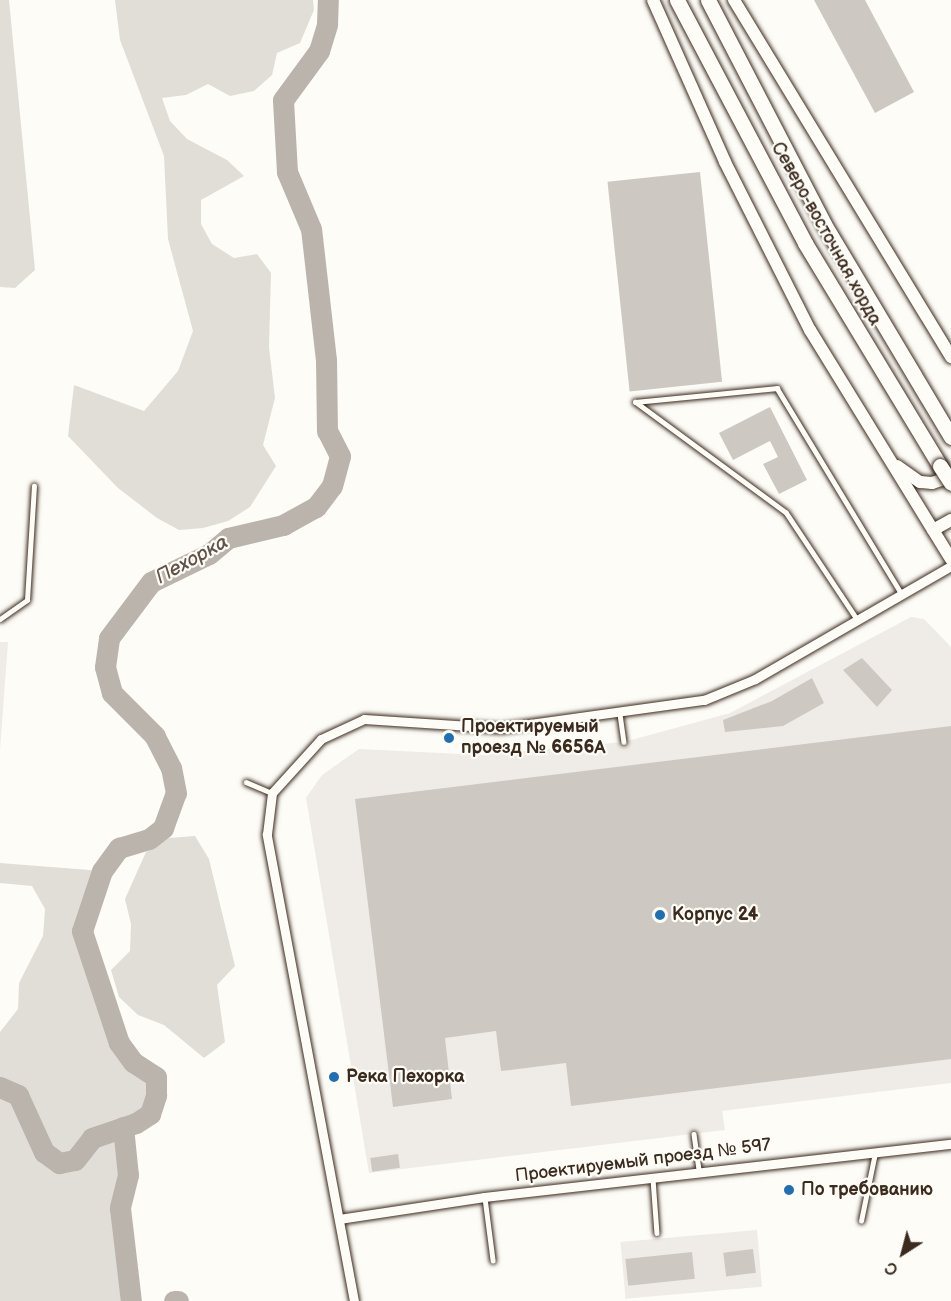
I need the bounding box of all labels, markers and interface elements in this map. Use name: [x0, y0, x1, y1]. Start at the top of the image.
street label: Северо-восточная хорда: [767, 139, 885, 329]
water label: Пехорка: [151, 530, 233, 590]
place label: Проектируемый проезд № 6656А: [461, 717, 606, 760]
marker: Проектируемый проезд № 6656А: [442, 731, 456, 745]
place label: Корпус 24: [672, 904, 758, 926]
marker: Корпус 24: [653, 908, 667, 922]
place label: Река Пехорка: [346, 1066, 464, 1088]
marker: Река Пехорка: [327, 1070, 341, 1084]
street label: Проектируемый проезд № 597: [514, 1135, 772, 1187]
place label: По требованию: [801, 1179, 933, 1201]
marker: По требованию: [782, 1183, 796, 1197]
north arrow: [873, 1223, 933, 1283]
text: С: [882, 1257, 902, 1279]

